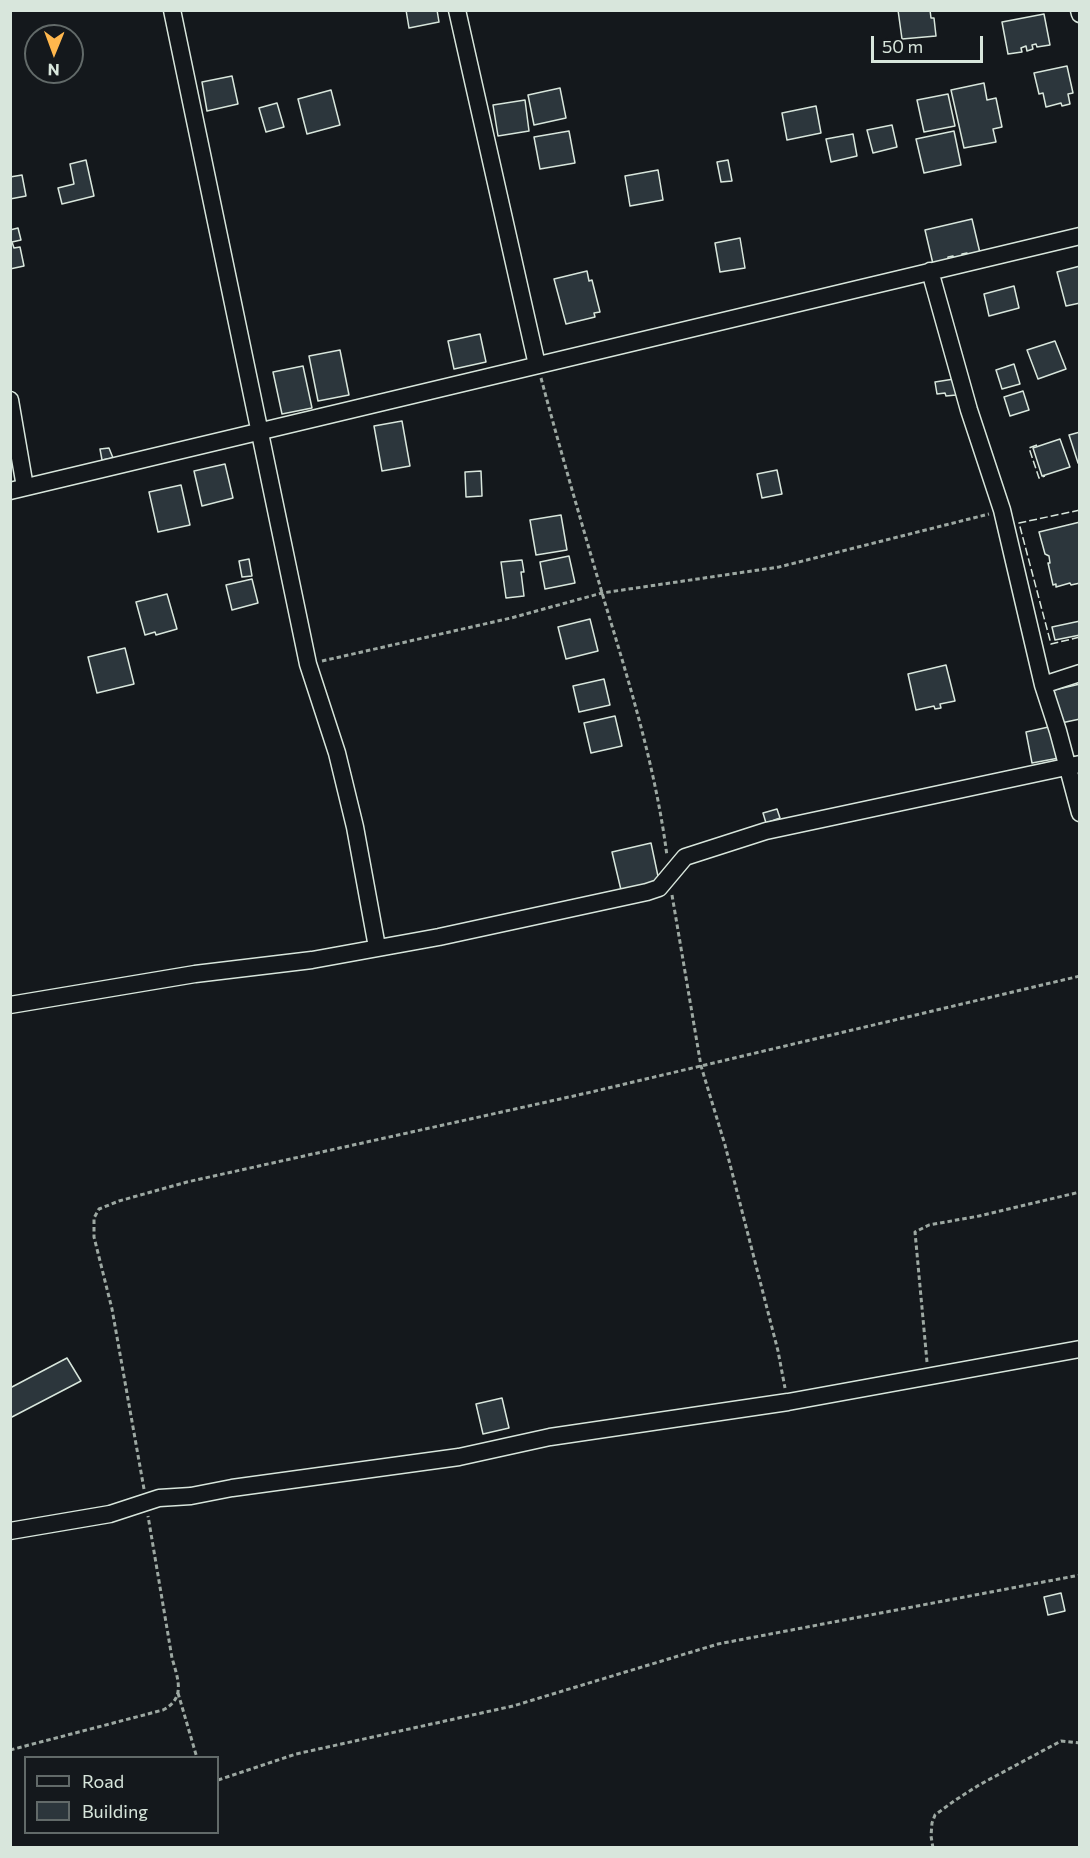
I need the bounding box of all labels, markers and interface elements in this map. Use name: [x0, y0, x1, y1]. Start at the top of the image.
north arrow: [24, 24, 84, 84]
scale bar: [874, 24, 986, 62]
text: 50 m: [882, 35, 923, 57]
text: N: [48, 61, 60, 80]
legend: [24, 1756, 219, 1834]
text: Road: [82, 1770, 124, 1792]
text: Building: [82, 1800, 148, 1822]

